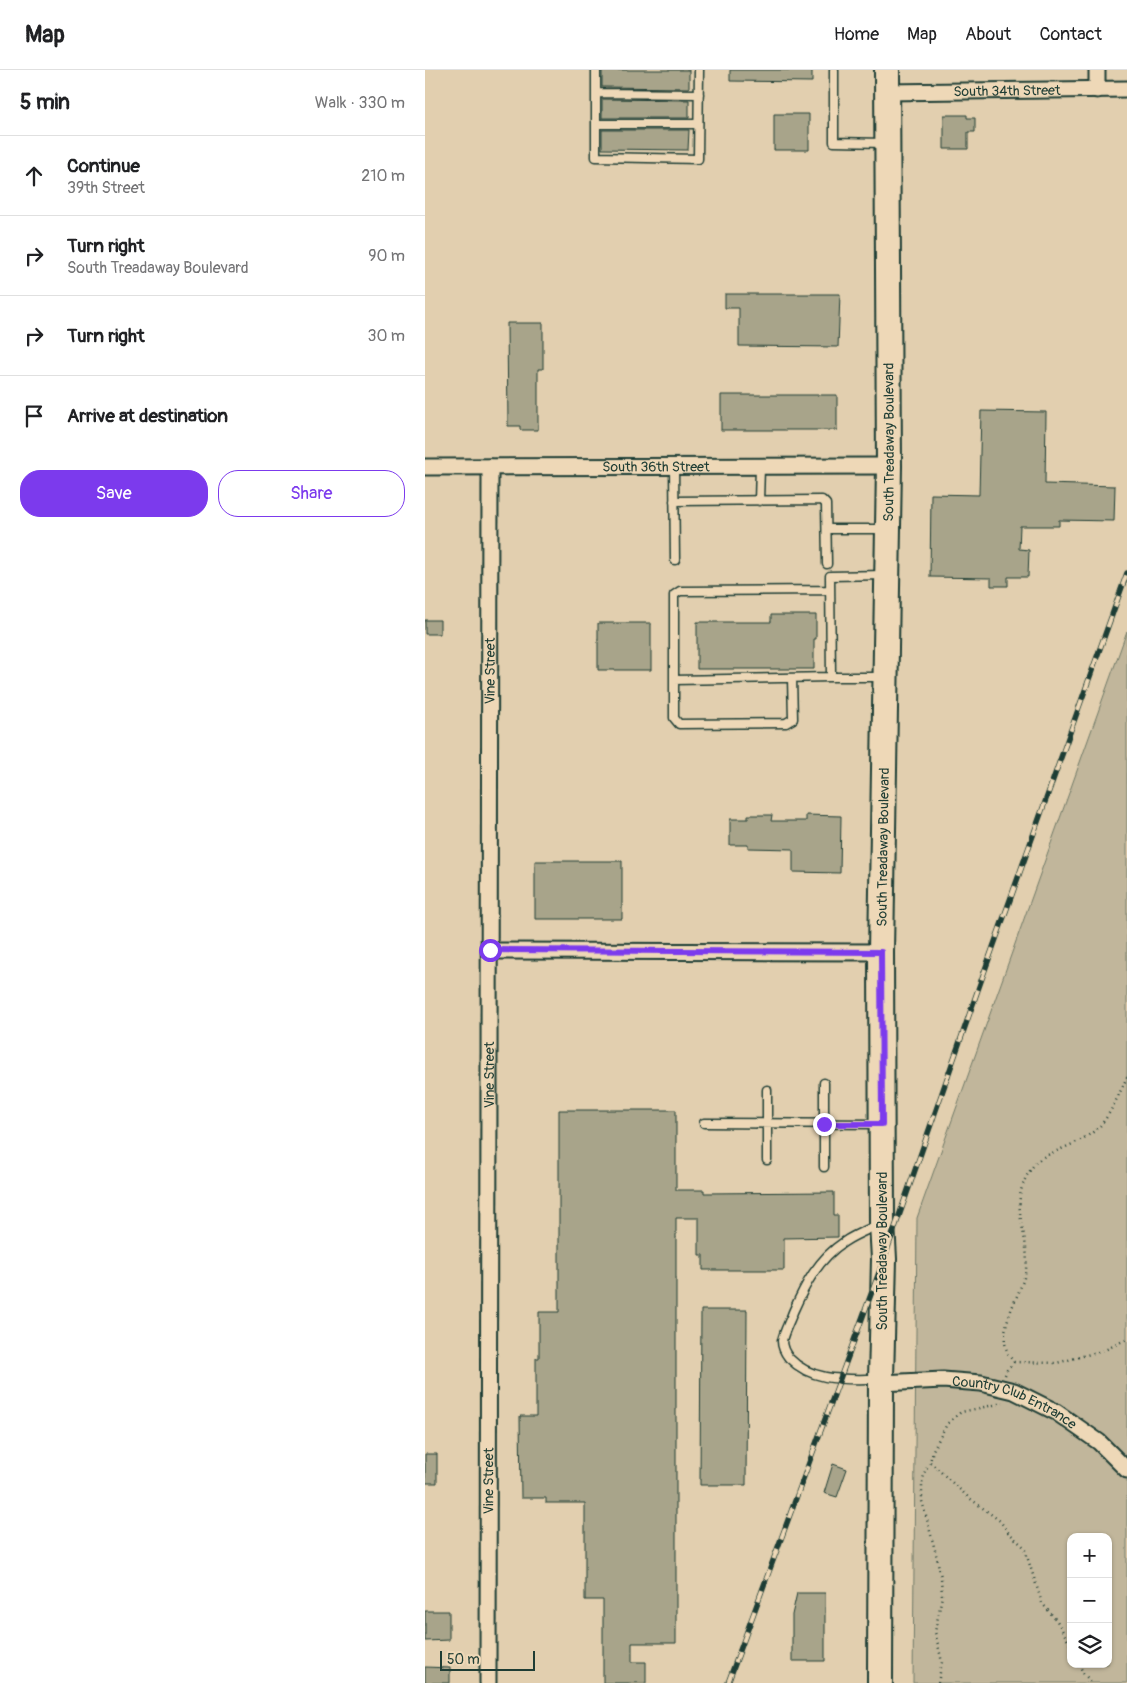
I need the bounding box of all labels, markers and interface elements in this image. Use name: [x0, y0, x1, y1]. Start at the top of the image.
text: Map: [25, 20, 65, 49]
text: Home: [834, 23, 879, 46]
text: Map: [907, 23, 937, 46]
text: About: [965, 23, 1011, 46]
text: Contact: [1039, 23, 1102, 46]
street label: South 34th Street: [953, 82, 1061, 100]
text: 5 min: [20, 89, 70, 116]
text: Walk · 330 m: [315, 93, 405, 113]
text: Continue: [67, 154, 140, 178]
icon: ahead: [20, 162, 48, 190]
text: 210 m: [361, 166, 405, 186]
text: 39th Street: [67, 178, 145, 198]
text: Turn right: [67, 234, 145, 258]
icon: right: [20, 242, 48, 270]
text: 90 m: [368, 246, 405, 266]
text: South Treadaway Boulevard: [67, 258, 249, 278]
icon: right: [20, 322, 48, 350]
text: Turn right: [67, 324, 145, 348]
text: 30 m: [367, 326, 405, 346]
street label: South Treadaway Boulevard: [880, 362, 898, 522]
icon: arrive: [20, 402, 48, 430]
text: Arrive at destination: [67, 404, 228, 428]
street label: South 36th Street: [602, 458, 710, 476]
button: Save: [20, 470, 208, 517]
button: Share: [218, 470, 405, 517]
street label: Vine Street: [482, 637, 499, 704]
street label: South Treadaway Boulevard: [873, 767, 893, 927]
route start: [479, 939, 502, 962]
street label: Vine Street: [481, 1041, 498, 1108]
route end: [813, 1113, 836, 1136]
street label: South Treadaway Boulevard: [874, 1171, 891, 1330]
street label: Country Club Entrance: [951, 1373, 1080, 1433]
street label: Vine Street: [480, 1447, 497, 1514]
map controls: [1067, 1533, 1112, 1668]
button: +: [1067, 1533, 1112, 1578]
button: −: [1067, 1578, 1112, 1623]
button: layers: [1067, 1623, 1112, 1668]
scale bar: [440, 1648, 535, 1671]
text: 50 m: [447, 1651, 480, 1668]

